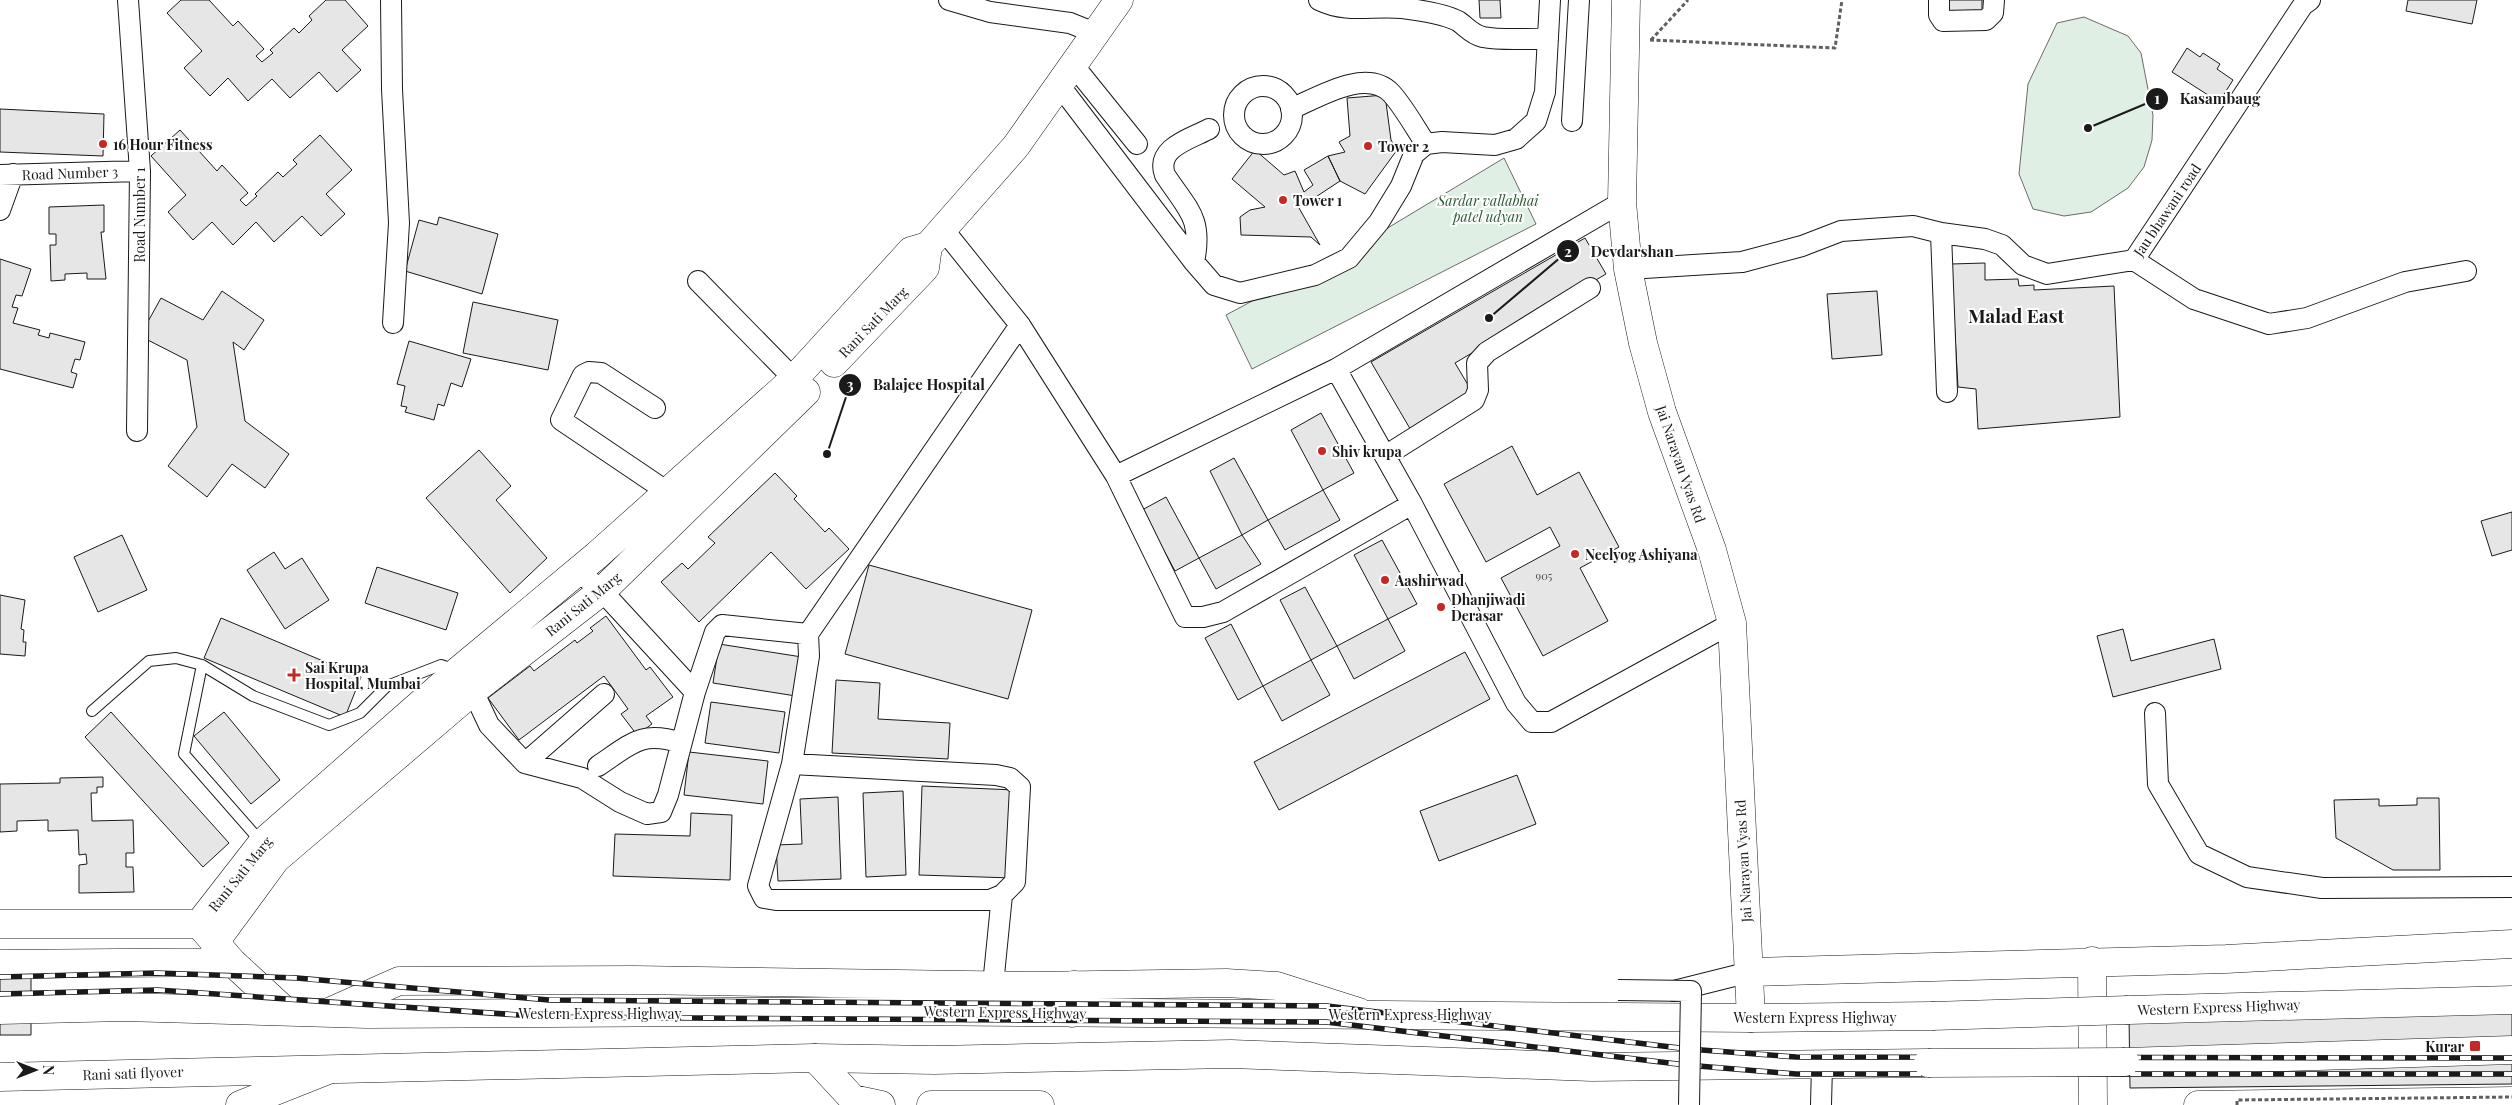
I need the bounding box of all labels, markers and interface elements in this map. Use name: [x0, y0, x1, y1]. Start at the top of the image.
callout: Kasambaug: [2144, 84, 2270, 114]
text: 1: [2154, 88, 2160, 108]
text: Kasambaug: [2180, 88, 2261, 108]
place label: 16 Hour Fitness: [113, 135, 213, 154]
place label: Tower 2: [1378, 137, 1429, 156]
marker: 16 Hour Fitness: [97, 138, 109, 150]
marker: Tower 2: [1362, 140, 1374, 152]
street label: Jau bhawani road: [2128, 160, 2205, 261]
street label: Road Number 3: [22, 162, 118, 184]
street label: Road Number 1: [130, 167, 149, 263]
place label: Tower 1: [1293, 191, 1342, 210]
park label: Sardar vallabhai patel udyan: [1436, 191, 1539, 226]
marker: Tower 1: [1277, 194, 1289, 206]
callout: Devdarshan: [1555, 236, 1683, 266]
text: 2: [1564, 241, 1572, 261]
text: Devdarshan: [1590, 241, 1674, 261]
street label: Rani Sati Marg: [834, 282, 912, 362]
district label: Malad East: [1968, 302, 2064, 328]
callout: Balajee Hospital: [838, 370, 995, 400]
text: 3: [846, 374, 854, 394]
text: Balajee Hospital: [873, 374, 985, 394]
street label: Jai Narayan Vyas Rd: [1652, 402, 1710, 525]
place label: Shiv krupa: [1332, 442, 1402, 461]
marker: Shiv krupa: [1316, 445, 1328, 457]
place label: Neelyog Ashiyana: [1585, 545, 1698, 564]
marker: Neelyog Ashiyana: [1569, 548, 1581, 560]
street label: Rani Sati Marg: [541, 567, 625, 640]
house number: 905: [1536, 568, 1553, 583]
place label: Aashirwad: [1394, 571, 1465, 590]
marker: Aashirwad: [1379, 574, 1391, 586]
place label: Dhanjiwadi Derasar: [1451, 590, 1526, 625]
marker: Dhanjiwadi Derasar: [1435, 601, 1447, 613]
place label: Sai Krupa Hospital, Mumbai: [305, 658, 421, 693]
marker: Sai Krupa Hospital, Mumbai: [287, 668, 301, 682]
street label: Jai Narayan Vyas Rd: [1730, 799, 1756, 924]
street label: Rani Sati Marg: [204, 832, 277, 916]
street label: Western Express Highway: [2136, 995, 2301, 1019]
street label: Western Express Highway: [922, 1001, 1087, 1023]
street label: Western Express Highway: [518, 1004, 681, 1023]
street label: Western Express Highway: [1328, 1005, 1491, 1024]
street label: Western Express Highway: [1733, 1008, 1896, 1027]
place label: Kurar: [2425, 1037, 2464, 1056]
marker: Kurar: [2468, 1039, 2482, 1053]
north arrow: [10, 1045, 60, 1095]
street label: Rani sati flyover: [82, 1062, 185, 1084]
text: N: [39, 1065, 58, 1075]

